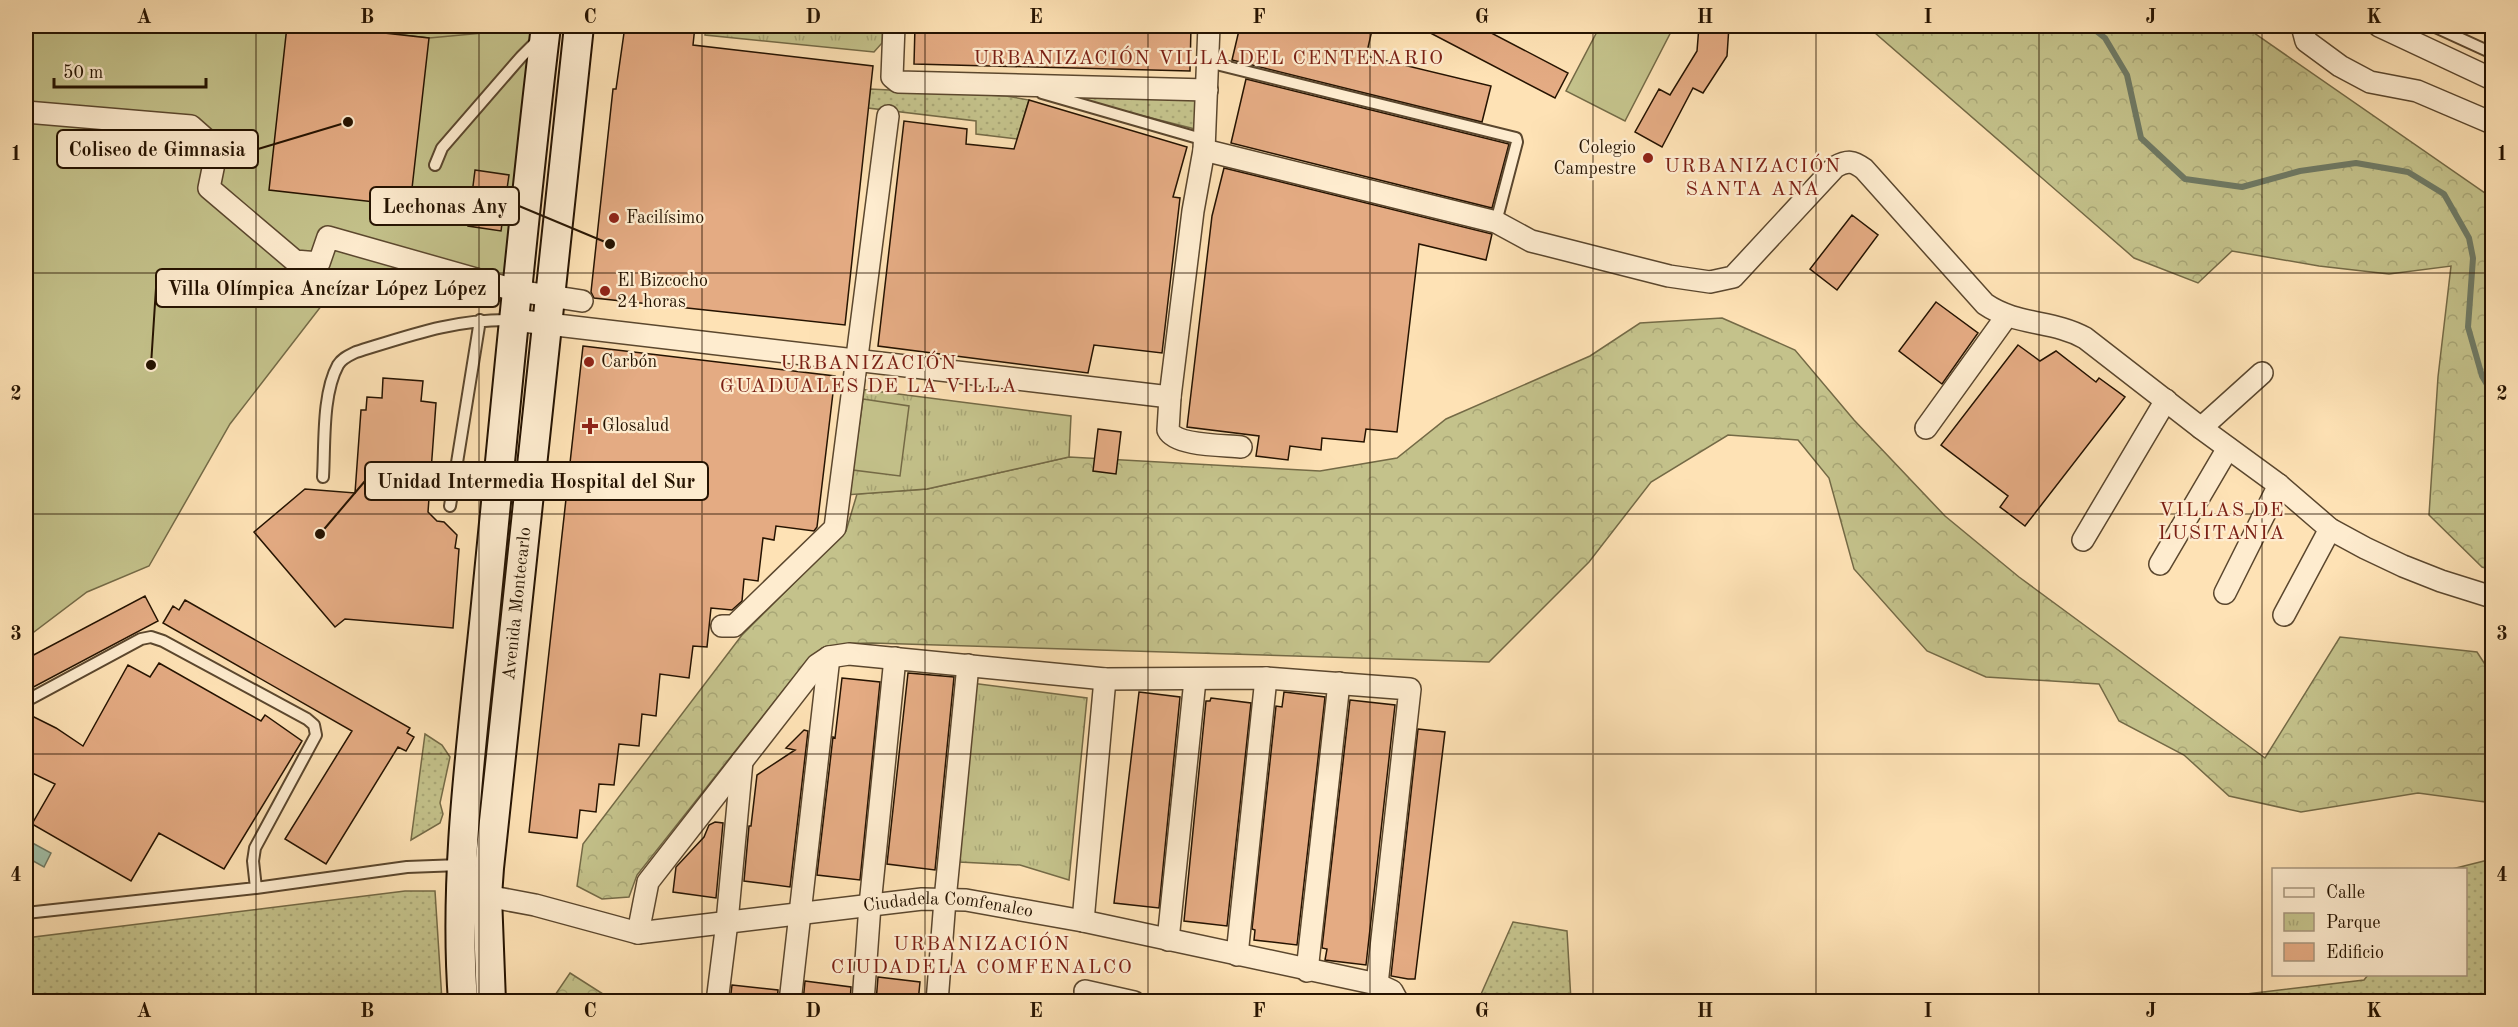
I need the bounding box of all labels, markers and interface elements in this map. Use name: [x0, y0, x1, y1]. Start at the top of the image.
text: A: [136, 8, 152, 28]
text: B: [360, 8, 374, 28]
text: C: [583, 8, 597, 28]
text: D: [805, 8, 821, 28]
text: E: [1029, 8, 1043, 28]
text: F: [1252, 8, 1266, 28]
text: G: [1475, 8, 1489, 28]
text: H: [1697, 8, 1713, 28]
text: I: [1924, 8, 1932, 28]
text: J: [2146, 8, 2157, 28]
text: K: [2366, 8, 2382, 28]
district label: URBANIZACIÓN VILLA DEL CENTENARIO: [974, 45, 1444, 69]
scale bar: [54, 51, 206, 89]
text: 50 m: [63, 64, 103, 82]
callout: Coliseo de Gimnasia: [57, 130, 258, 168]
place label: Colegio Campestre: [1553, 139, 1636, 178]
text: Coliseo de Gimnasia: [68, 141, 246, 161]
text: 1: [10, 145, 22, 165]
text: 1: [2496, 145, 2508, 165]
marker: Colegio Campestre: [1641, 151, 1655, 165]
district label: URBANIZACIÓN SANTA ANA: [1664, 153, 1842, 200]
callout: Lechonas Any: [370, 187, 519, 225]
text: Lechonas Any: [382, 198, 508, 218]
place label: Facilísimo: [626, 209, 704, 227]
marker: Facilísimo: [607, 211, 621, 225]
callout: Villa Olímpica Ancízar López López: [156, 269, 499, 307]
place label: El Bizcocho 24 horas: [617, 272, 708, 311]
text: Villa Olímpica Ancízar López López: [167, 280, 487, 300]
marker: El Bizcocho 24 horas: [598, 284, 612, 298]
district label: URBANIZACIÓN GUADUALES DE LA VILLA: [720, 350, 1018, 397]
place label: Carbón: [601, 353, 657, 371]
marker: Carbón: [582, 355, 596, 369]
text: 2: [10, 385, 22, 405]
text: 2: [2496, 385, 2508, 405]
place label: Glosalud: [602, 417, 669, 435]
marker: Glosalud: [583, 419, 597, 433]
callout: Unidad Intermedia Hospital del Sur: [365, 462, 708, 500]
text: Unidad Intermedia Hospital del Sur: [377, 473, 696, 493]
district label: VILLAS DE LUSITANIA: [2158, 501, 2286, 544]
street label: Avenida Montecarlo: [500, 526, 534, 681]
text: 3: [10, 625, 22, 645]
text: 3: [2496, 625, 2508, 645]
text: 4: [10, 866, 22, 886]
text: 4: [2496, 866, 2508, 886]
legend: [2272, 868, 2467, 976]
text: Calle: [2326, 884, 2365, 902]
street label: Ciudadela Comfenalco: [862, 890, 1035, 921]
text: Parque: [2326, 914, 2381, 932]
district label: URBANIZACIÓN CIUDADELA COMFENALCO: [831, 931, 1133, 978]
text: Edificio: [2326, 944, 2384, 962]
text: A: [136, 1002, 152, 1022]
text: B: [360, 1002, 374, 1022]
text: C: [583, 1002, 597, 1022]
text: D: [805, 1002, 821, 1022]
text: E: [1029, 1002, 1043, 1022]
text: F: [1252, 1002, 1266, 1022]
text: G: [1475, 1002, 1489, 1022]
text: H: [1697, 1002, 1713, 1022]
text: I: [1924, 1002, 1932, 1022]
text: J: [2146, 1002, 2157, 1022]
text: K: [2366, 1002, 2382, 1022]

